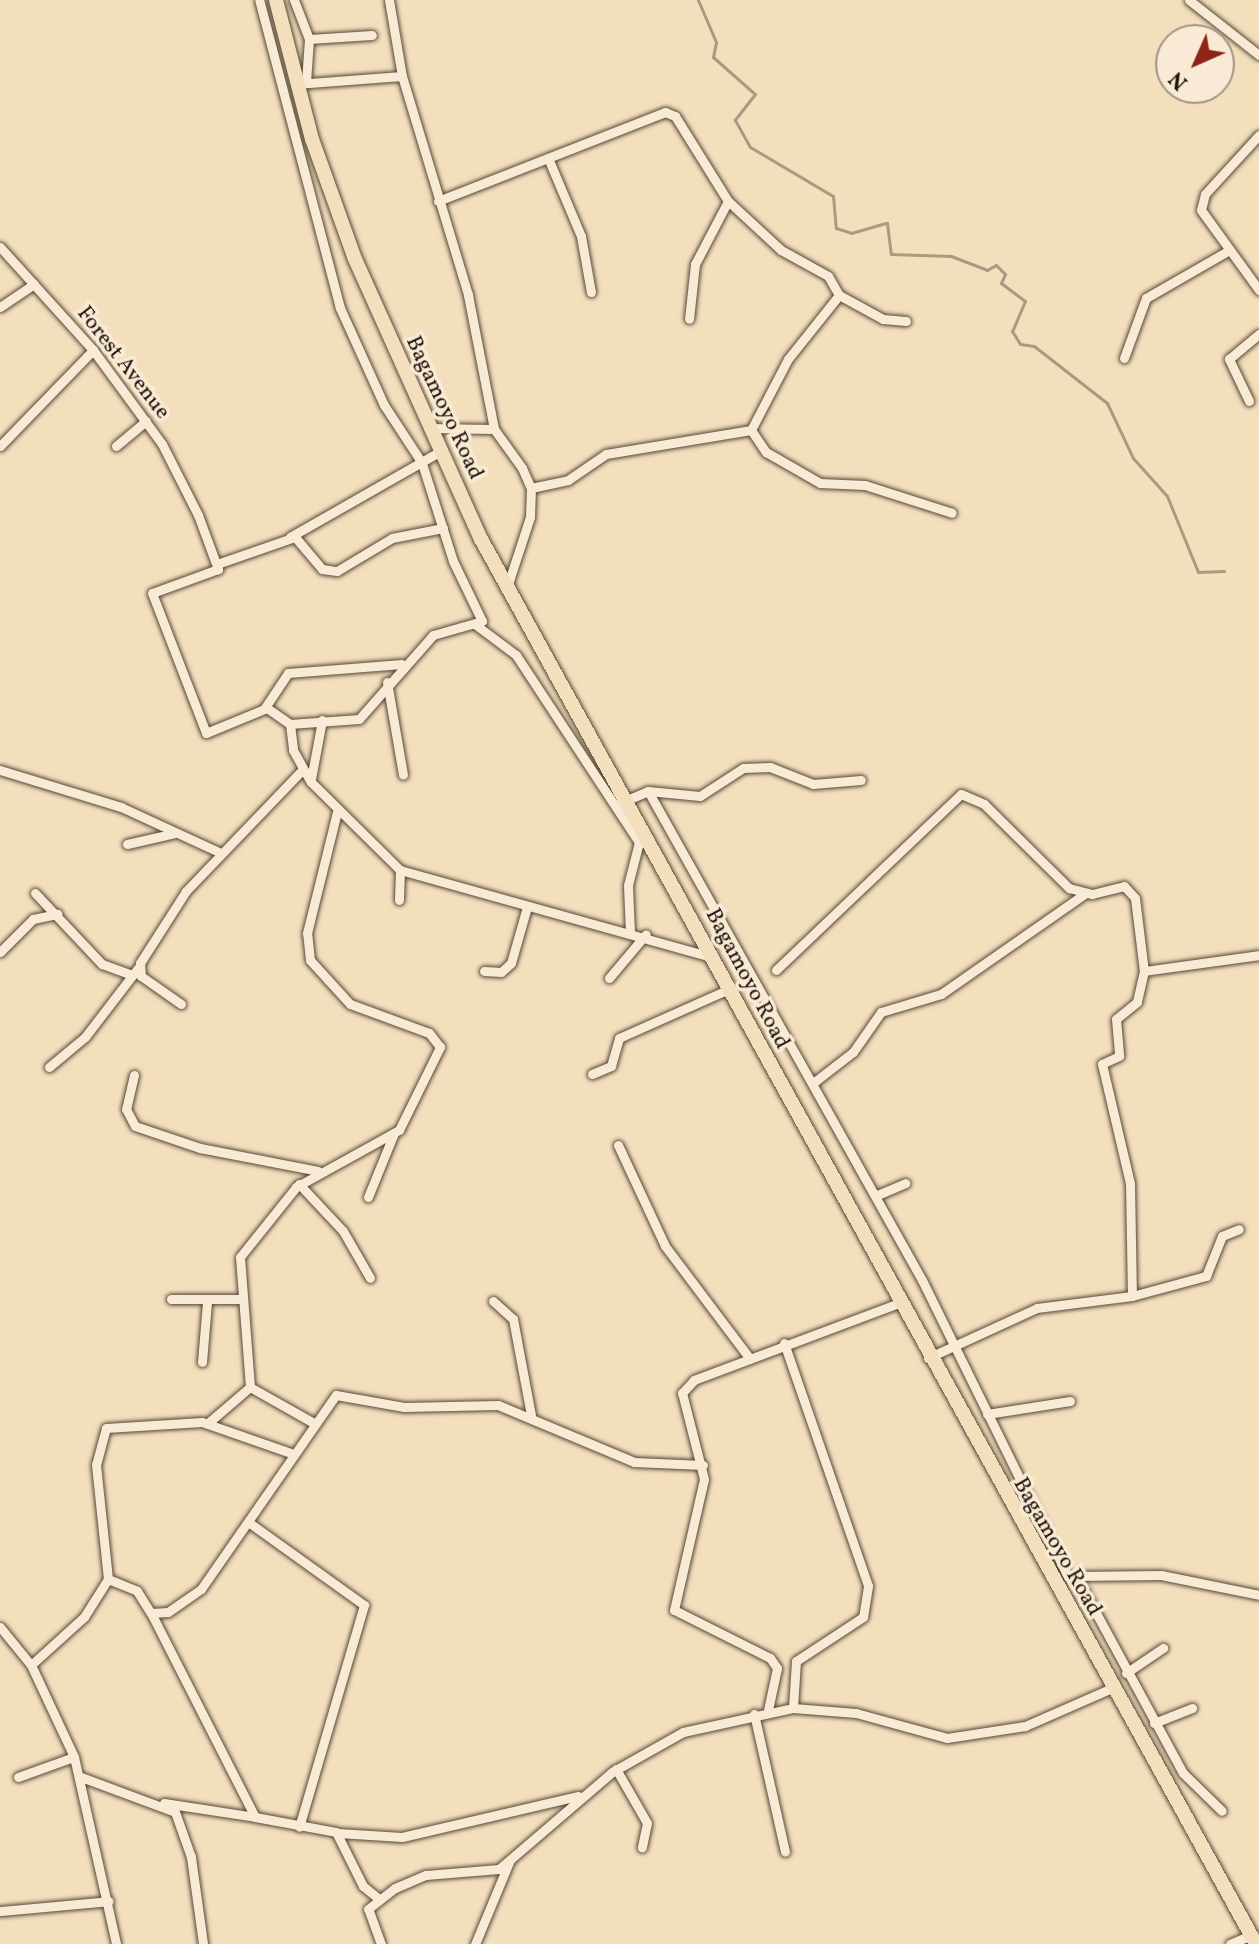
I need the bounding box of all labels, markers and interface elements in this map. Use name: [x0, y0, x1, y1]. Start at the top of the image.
north arrow: [1155, 24, 1235, 104]
text: N: [1162, 63, 1196, 97]
street label: Forest Avenue: [71, 301, 175, 425]
street label: Bagamoyo Road: [399, 332, 489, 484]
street label: Bagamoyo Road: [699, 904, 795, 1054]
street label: Bagamoyo Road: [1007, 1473, 1107, 1621]

